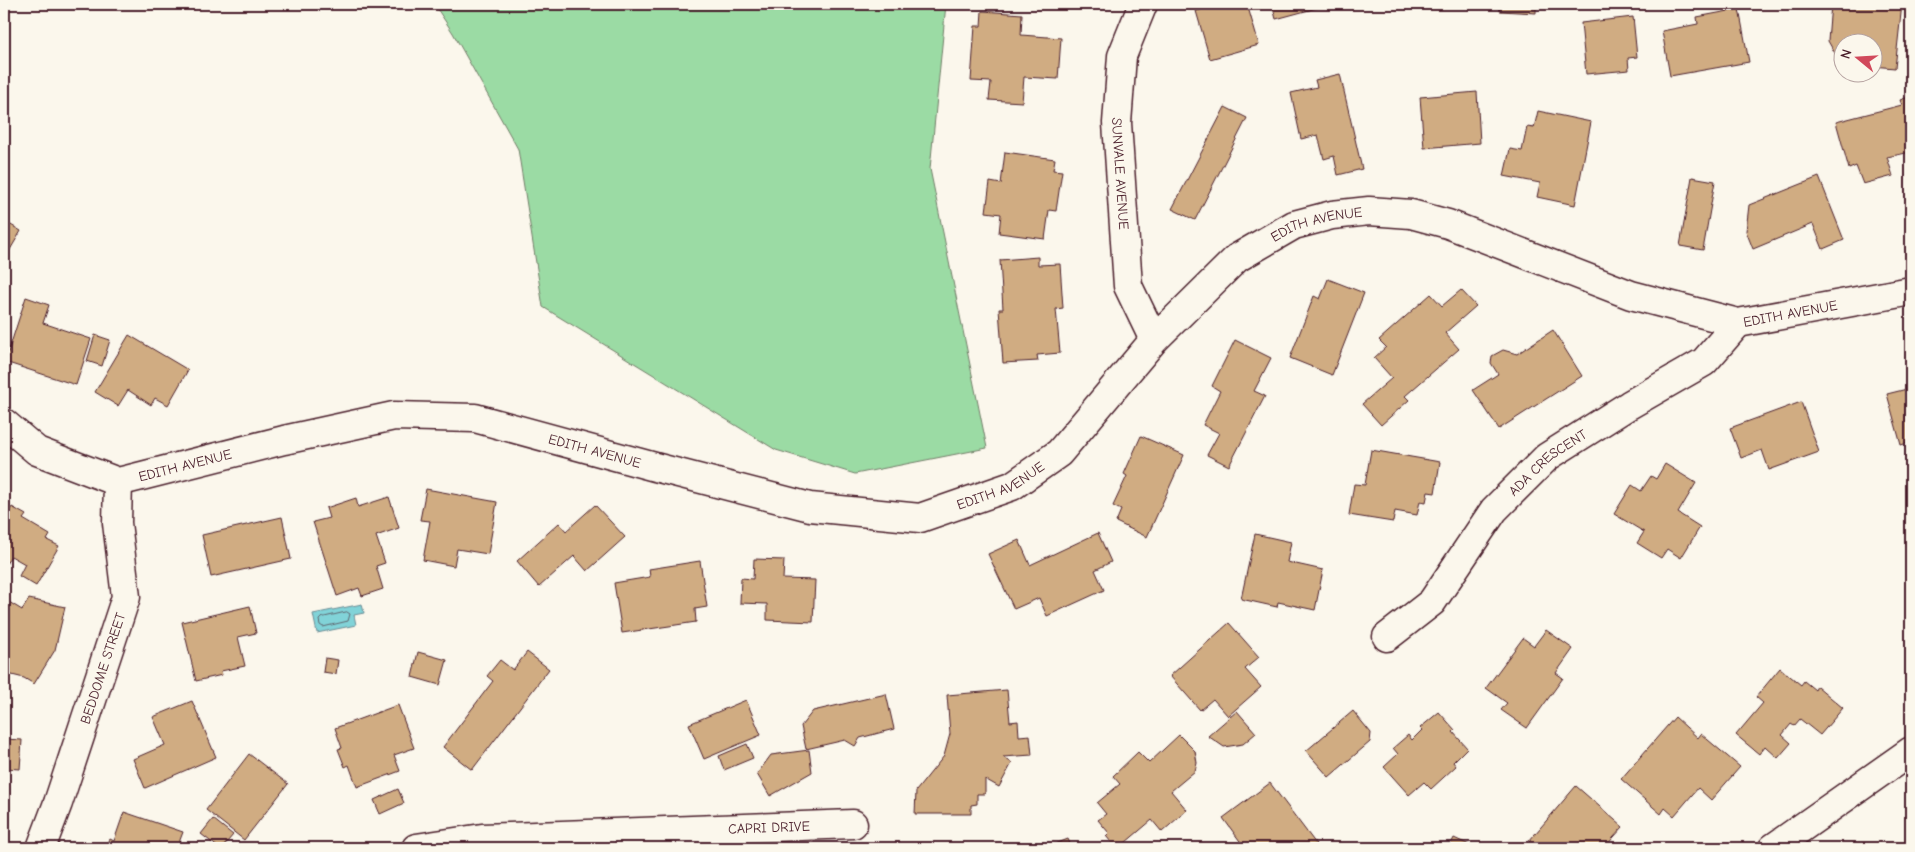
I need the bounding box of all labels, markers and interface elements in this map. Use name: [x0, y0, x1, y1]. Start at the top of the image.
north arrow: [1832, 32, 1882, 82]
text: N: [1837, 47, 1856, 61]
street label: SUNVALE AVENUE: [1108, 117, 1132, 230]
street label: EDITH AVENUE: [1268, 204, 1363, 246]
street label: EDITH AVENUE: [1742, 297, 1839, 331]
street label: ADA CRESCENT: [1505, 426, 1591, 500]
street label: EDITH AVENUE: [546, 430, 643, 472]
street label: EDITH AVENUE: [137, 446, 233, 485]
street label: EDITH AVENUE: [954, 458, 1048, 514]
street label: BEDDOME STREET: [77, 610, 129, 726]
street label: CAPRI DRIVE: [728, 818, 810, 838]

